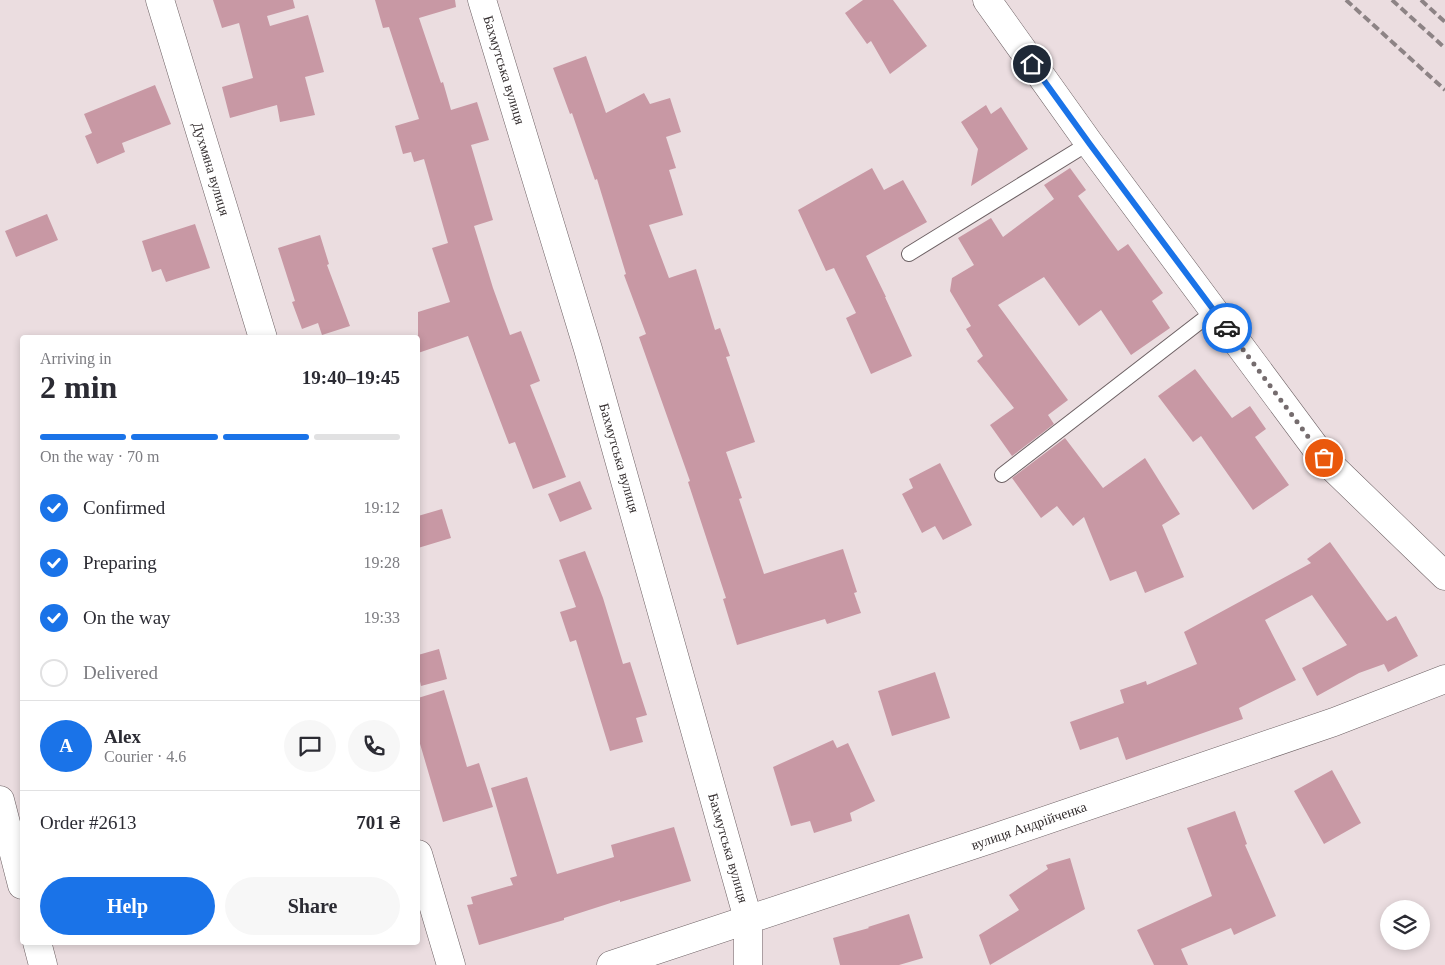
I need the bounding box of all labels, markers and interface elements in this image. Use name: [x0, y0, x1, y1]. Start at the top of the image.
street label: Бахмутська вулиця: [480, 14, 528, 127]
pin: [1011, 43, 1053, 85]
icon: home: [1018, 50, 1046, 78]
street label: Духмяна вулиця: [190, 120, 233, 218]
courier: [1202, 303, 1252, 353]
icon: car: [1213, 314, 1241, 342]
text: Arriving in: [40, 350, 112, 367]
text: 19:40–19:45: [302, 367, 400, 388]
text: 2 min: [40, 369, 117, 405]
street label: Бахмутська вулиця: [596, 402, 642, 515]
pin: [1303, 437, 1345, 479]
icon: bag: [1310, 444, 1338, 472]
text: On the way · 70 m: [40, 448, 160, 465]
icon: check: [40, 494, 68, 522]
text: Confirmed: [83, 497, 165, 518]
text: 19:12: [364, 499, 400, 516]
icon: check: [40, 549, 68, 577]
text: Preparing: [83, 552, 157, 573]
text: 19:28: [364, 554, 400, 571]
icon: check: [40, 604, 68, 632]
text: On the way: [83, 607, 171, 628]
text: 19:33: [364, 609, 400, 626]
text: Delivered: [83, 662, 158, 683]
button: chat: [284, 720, 336, 772]
button: phone: [348, 720, 400, 772]
text: Alex: [104, 726, 141, 747]
text: A: [59, 735, 73, 756]
text: Courier · 4.6: [104, 748, 186, 765]
street label: Бахмутська вулиця: [705, 792, 751, 905]
street label: вулиця Андрійченка: [969, 799, 1089, 853]
text: Order #2613: [40, 812, 137, 833]
text: 701 ₴: [356, 812, 400, 833]
button: Help: [40, 877, 215, 935]
button: Share: [225, 877, 400, 935]
map controls: [1380, 900, 1430, 950]
button: layers: [1380, 900, 1430, 950]

